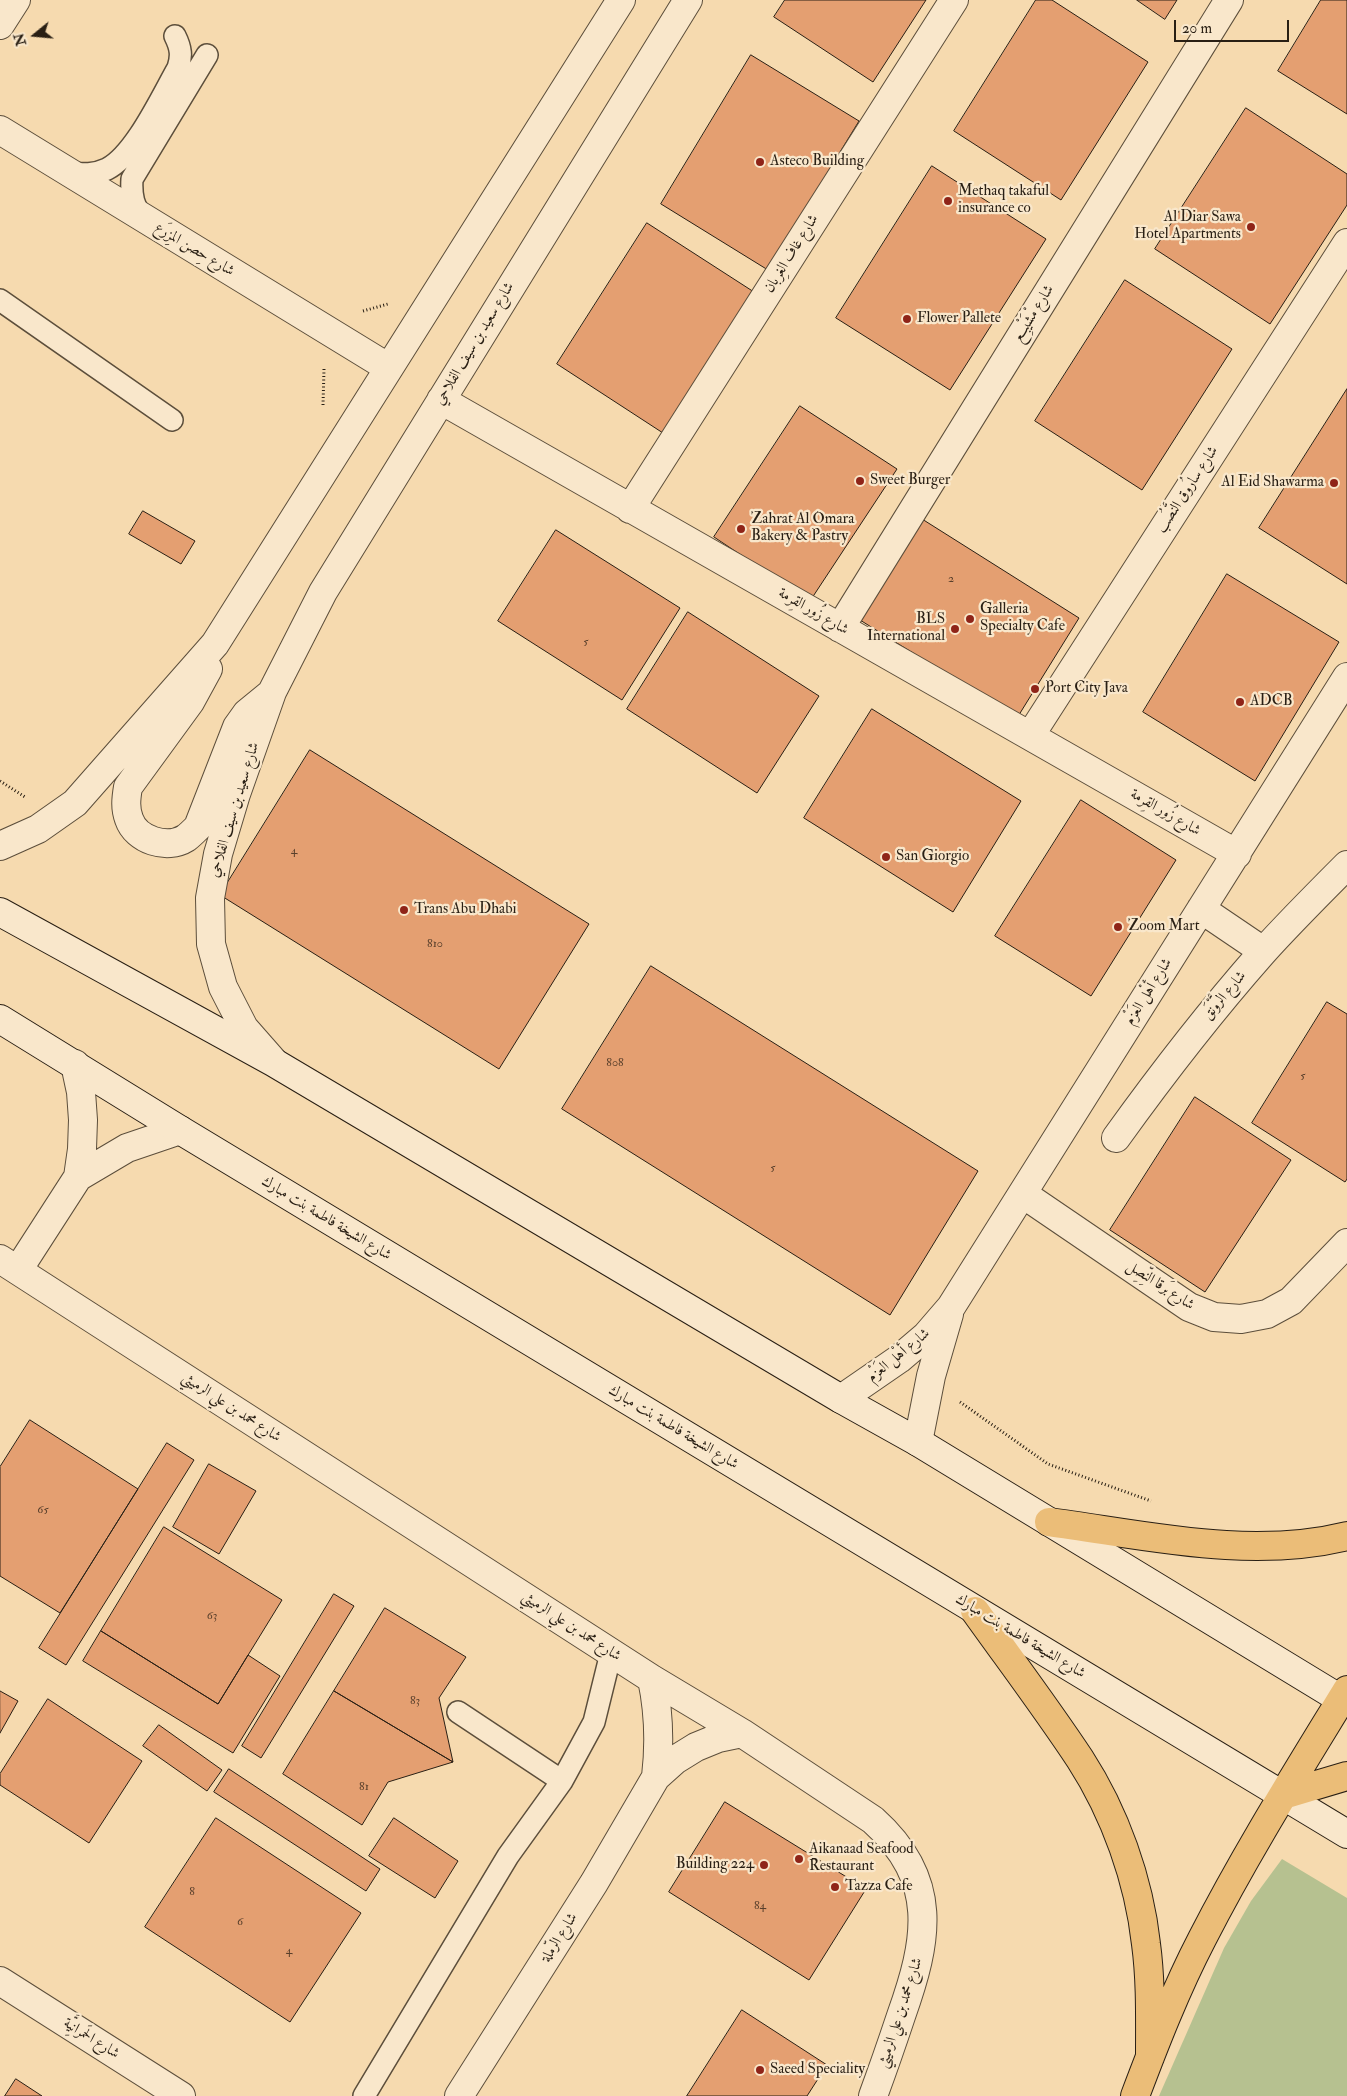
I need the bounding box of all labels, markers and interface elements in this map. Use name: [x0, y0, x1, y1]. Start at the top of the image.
north arrow: [10, 10, 60, 60]
scale bar: [1177, 10, 1292, 42]
text: 20 m: [1182, 19, 1212, 38]
text: N: [10, 31, 30, 48]
place label: Asteco Building: [770, 153, 864, 171]
marker: Asteco Building: [754, 156, 766, 168]
place label: Methaq takaful insurance co: [958, 183, 1049, 218]
marker: Methaq takaful insurance co: [942, 195, 954, 207]
place label: Al Diar Sawa Hotel Apartments: [1134, 209, 1241, 244]
street label: شارع غاف الغِربان: [761, 211, 823, 297]
street label: شارع حِصن المِزرَع: [151, 219, 237, 281]
marker: Al Diar Sawa Hotel Apartments: [1245, 221, 1257, 233]
street label: شارع سعيد بن سيف الفلاحي: [431, 279, 519, 409]
street label: شارع مْشَيْبِع: [1009, 282, 1059, 346]
place label: Flower Pallete: [917, 310, 1001, 328]
marker: Flower Pallete: [901, 313, 913, 325]
street label: شارع سارُوق النَّصُب: [1153, 443, 1223, 537]
place label: Sweet Burger: [870, 472, 950, 490]
place label: Al Eid Shawarma: [1221, 474, 1324, 492]
marker: Sweet Burger: [854, 475, 866, 487]
marker: Al Eid Shawarma: [1328, 477, 1340, 489]
place label: Zahrat Al Omara Bakery & Pastry: [751, 511, 854, 546]
marker: Zahrat Al Omara Bakery & Pastry: [735, 523, 747, 535]
house number: 2: [948, 572, 954, 586]
street label: شارع زُور القِرمة: [774, 585, 852, 639]
place label: Galleria Specialty Cafe: [980, 601, 1065, 636]
place label: BLS International: [867, 611, 945, 646]
marker: Galleria Specialty Cafe: [964, 613, 976, 625]
marker: BLS International: [949, 623, 961, 635]
house number: 5: [583, 635, 589, 649]
place label: Port City Java: [1045, 680, 1128, 698]
marker: Port City Java: [1029, 683, 1041, 695]
place label: ADCB: [1250, 693, 1293, 711]
marker: ADCB: [1234, 696, 1246, 708]
street label: شارع سعيد بن سيف الفلاحي: [206, 740, 264, 880]
street label: شارع زُور القِرمة: [1126, 786, 1204, 840]
house number: 4: [291, 844, 297, 858]
place label: San Giorgio: [896, 848, 969, 866]
marker: San Giorgio: [880, 851, 892, 863]
place label: Trans Abu Dhabi: [414, 901, 517, 919]
marker: Trans Abu Dhabi: [398, 904, 410, 916]
place label: Zoom Mart: [1128, 918, 1200, 936]
marker: Zoom Mart: [1112, 921, 1124, 933]
house number: 810: [427, 937, 443, 951]
street label: شارع أهْل العَزْم: [1121, 955, 1177, 1029]
street label: شارع الرَّوْنَق: [1199, 968, 1251, 1024]
house number: 808: [606, 1056, 624, 1070]
house number: 5: [1300, 1069, 1306, 1083]
house number: 5: [770, 1161, 776, 1175]
street label: شارع الشيخة فاطمة بنت مبارك: [258, 1173, 394, 1265]
street label: شارع بَرقا النِّصِل: [1123, 1257, 1197, 1315]
street label: شارع أهْل العَزْم: [864, 1325, 934, 1387]
street label: شارع محمد بن علي الرميثي: [178, 1369, 284, 1447]
street label: شارع الشيخة فاطمة بنت مبارك: [605, 1382, 741, 1474]
house number: 65: [37, 1503, 49, 1517]
street label: شارع محمد بن علي الرميثي: [518, 1588, 624, 1666]
street label: شارع الشيخة فاطمة بنت مبارك: [952, 1591, 1088, 1683]
house number: 63: [207, 1609, 217, 1623]
house number: 83: [410, 1694, 420, 1708]
house number: 81: [359, 1780, 369, 1794]
place label: Aikanaad Seafood Restaurant: [809, 1841, 914, 1876]
marker: Aikanaad Seafood Restaurant: [793, 1853, 805, 1865]
place label: Building 224: [676, 1856, 754, 1874]
marker: Building 224: [758, 1859, 770, 1871]
place label: Tazza Cafe: [845, 1878, 913, 1896]
marker: Tazza Cafe: [829, 1881, 841, 1893]
house number: 8: [189, 1885, 195, 1899]
house number: 84: [754, 1899, 766, 1913]
street label: شارع الرّملة: [538, 1910, 582, 1966]
house number: 6: [237, 1915, 243, 1929]
house number: 4: [286, 1944, 292, 1958]
street label: شارع محمد بن علي الرميثي: [875, 1956, 927, 2070]
street label: شارع الحَمرانِيَّة: [60, 2015, 122, 2063]
place label: Saeed Speciality: [770, 2061, 865, 2079]
marker: Saeed Speciality: [754, 2064, 766, 2076]

